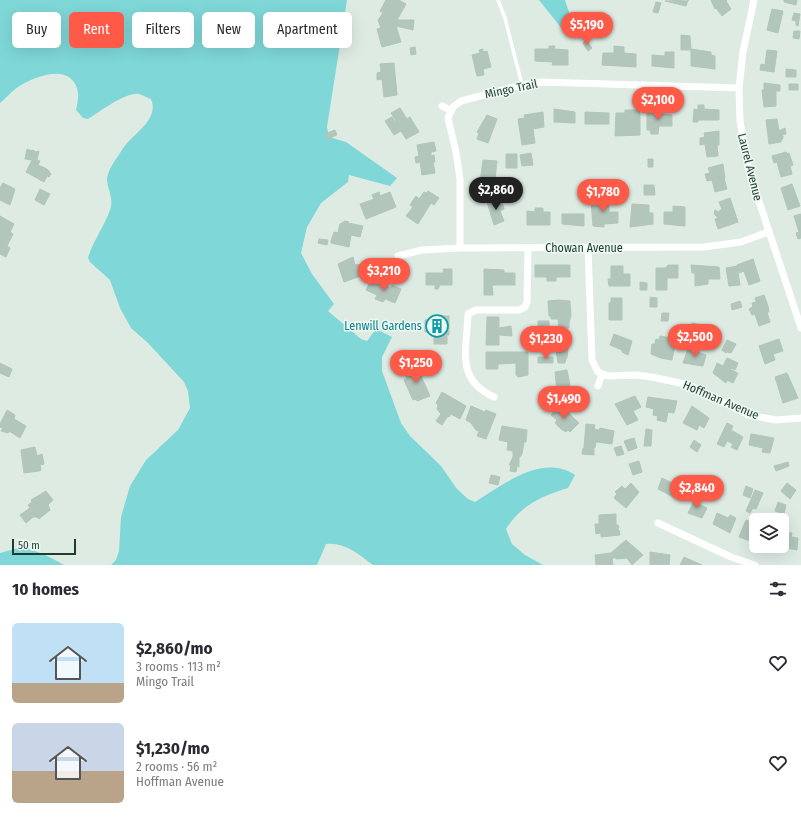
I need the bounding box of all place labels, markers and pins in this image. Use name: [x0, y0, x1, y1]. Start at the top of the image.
pin: $5,190: [554, 12, 620, 46]
pin: $2,100: [625, 87, 691, 121]
pin: $2,860: [463, 177, 529, 211]
pin: $1,780: [570, 179, 636, 213]
pin: $3,210: [351, 258, 417, 292]
building icon: Lenwill Gardens: [424, 313, 450, 339]
place label: Lenwill Gardens: [344, 319, 422, 333]
pin: $2,500: [662, 324, 728, 358]
pin: $1,230: [513, 326, 579, 360]
pin: $1,250: [383, 350, 449, 384]
pin: $1,490: [531, 386, 597, 420]
pin: $2,840: [664, 475, 730, 509]

